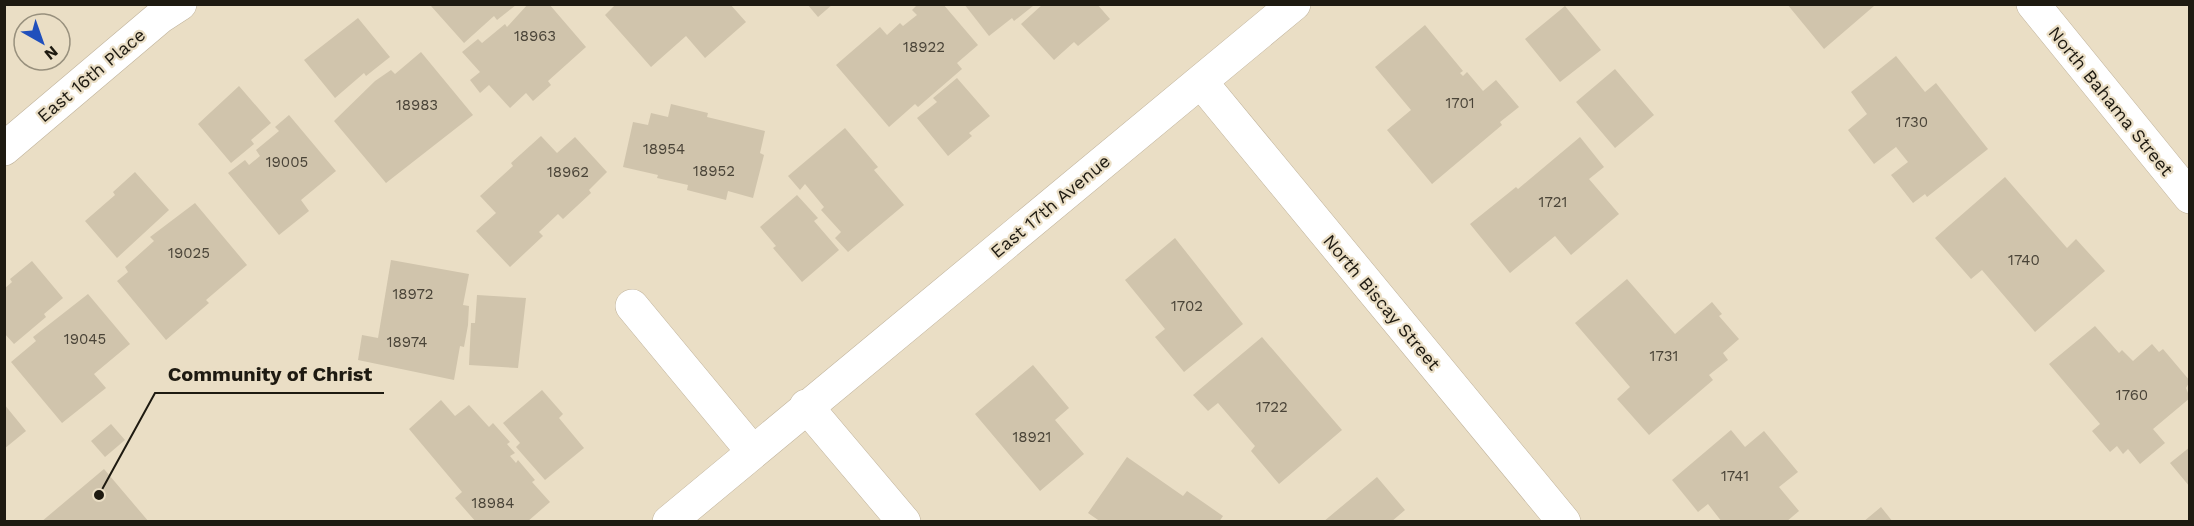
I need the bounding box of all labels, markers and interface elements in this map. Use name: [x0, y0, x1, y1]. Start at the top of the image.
north arrow: [12, 12, 72, 72]
street label: North Bahama Street: [2044, 22, 2178, 180]
street label: East 16th Place: [33, 24, 149, 126]
house number: 18963: [514, 27, 556, 45]
house number: 18922: [903, 38, 945, 56]
text: N: [41, 42, 62, 64]
house number: 1701: [1445, 94, 1475, 112]
house number: 18983: [396, 96, 438, 114]
house number: 1730: [1896, 113, 1928, 131]
house number: 18954: [643, 140, 685, 158]
street label: East 17th Avenue: [986, 150, 1114, 262]
house number: 19005: [266, 153, 308, 171]
house number: 18952: [693, 162, 735, 180]
house number: 18962: [547, 163, 589, 181]
house number: 1721: [1539, 193, 1567, 211]
street label: North Biscay Street: [1319, 230, 1445, 374]
house number: 19025: [168, 244, 210, 262]
house number: 1740: [2008, 251, 2040, 269]
house number: 18972: [392, 285, 434, 303]
house number: 1702: [1171, 297, 1203, 315]
house number: 19045: [64, 330, 106, 348]
house number: 18974: [387, 333, 427, 351]
house number: 1731: [1650, 347, 1678, 365]
callout: Community of Christ: [155, 355, 384, 393]
text: Community of Christ: [168, 362, 373, 386]
house number: 1760: [2116, 386, 2148, 404]
house number: 1722: [1256, 398, 1288, 416]
house number: 18921: [1013, 428, 1051, 446]
house number: 1741: [1721, 467, 1749, 485]
house number: 18984: [472, 494, 514, 512]

